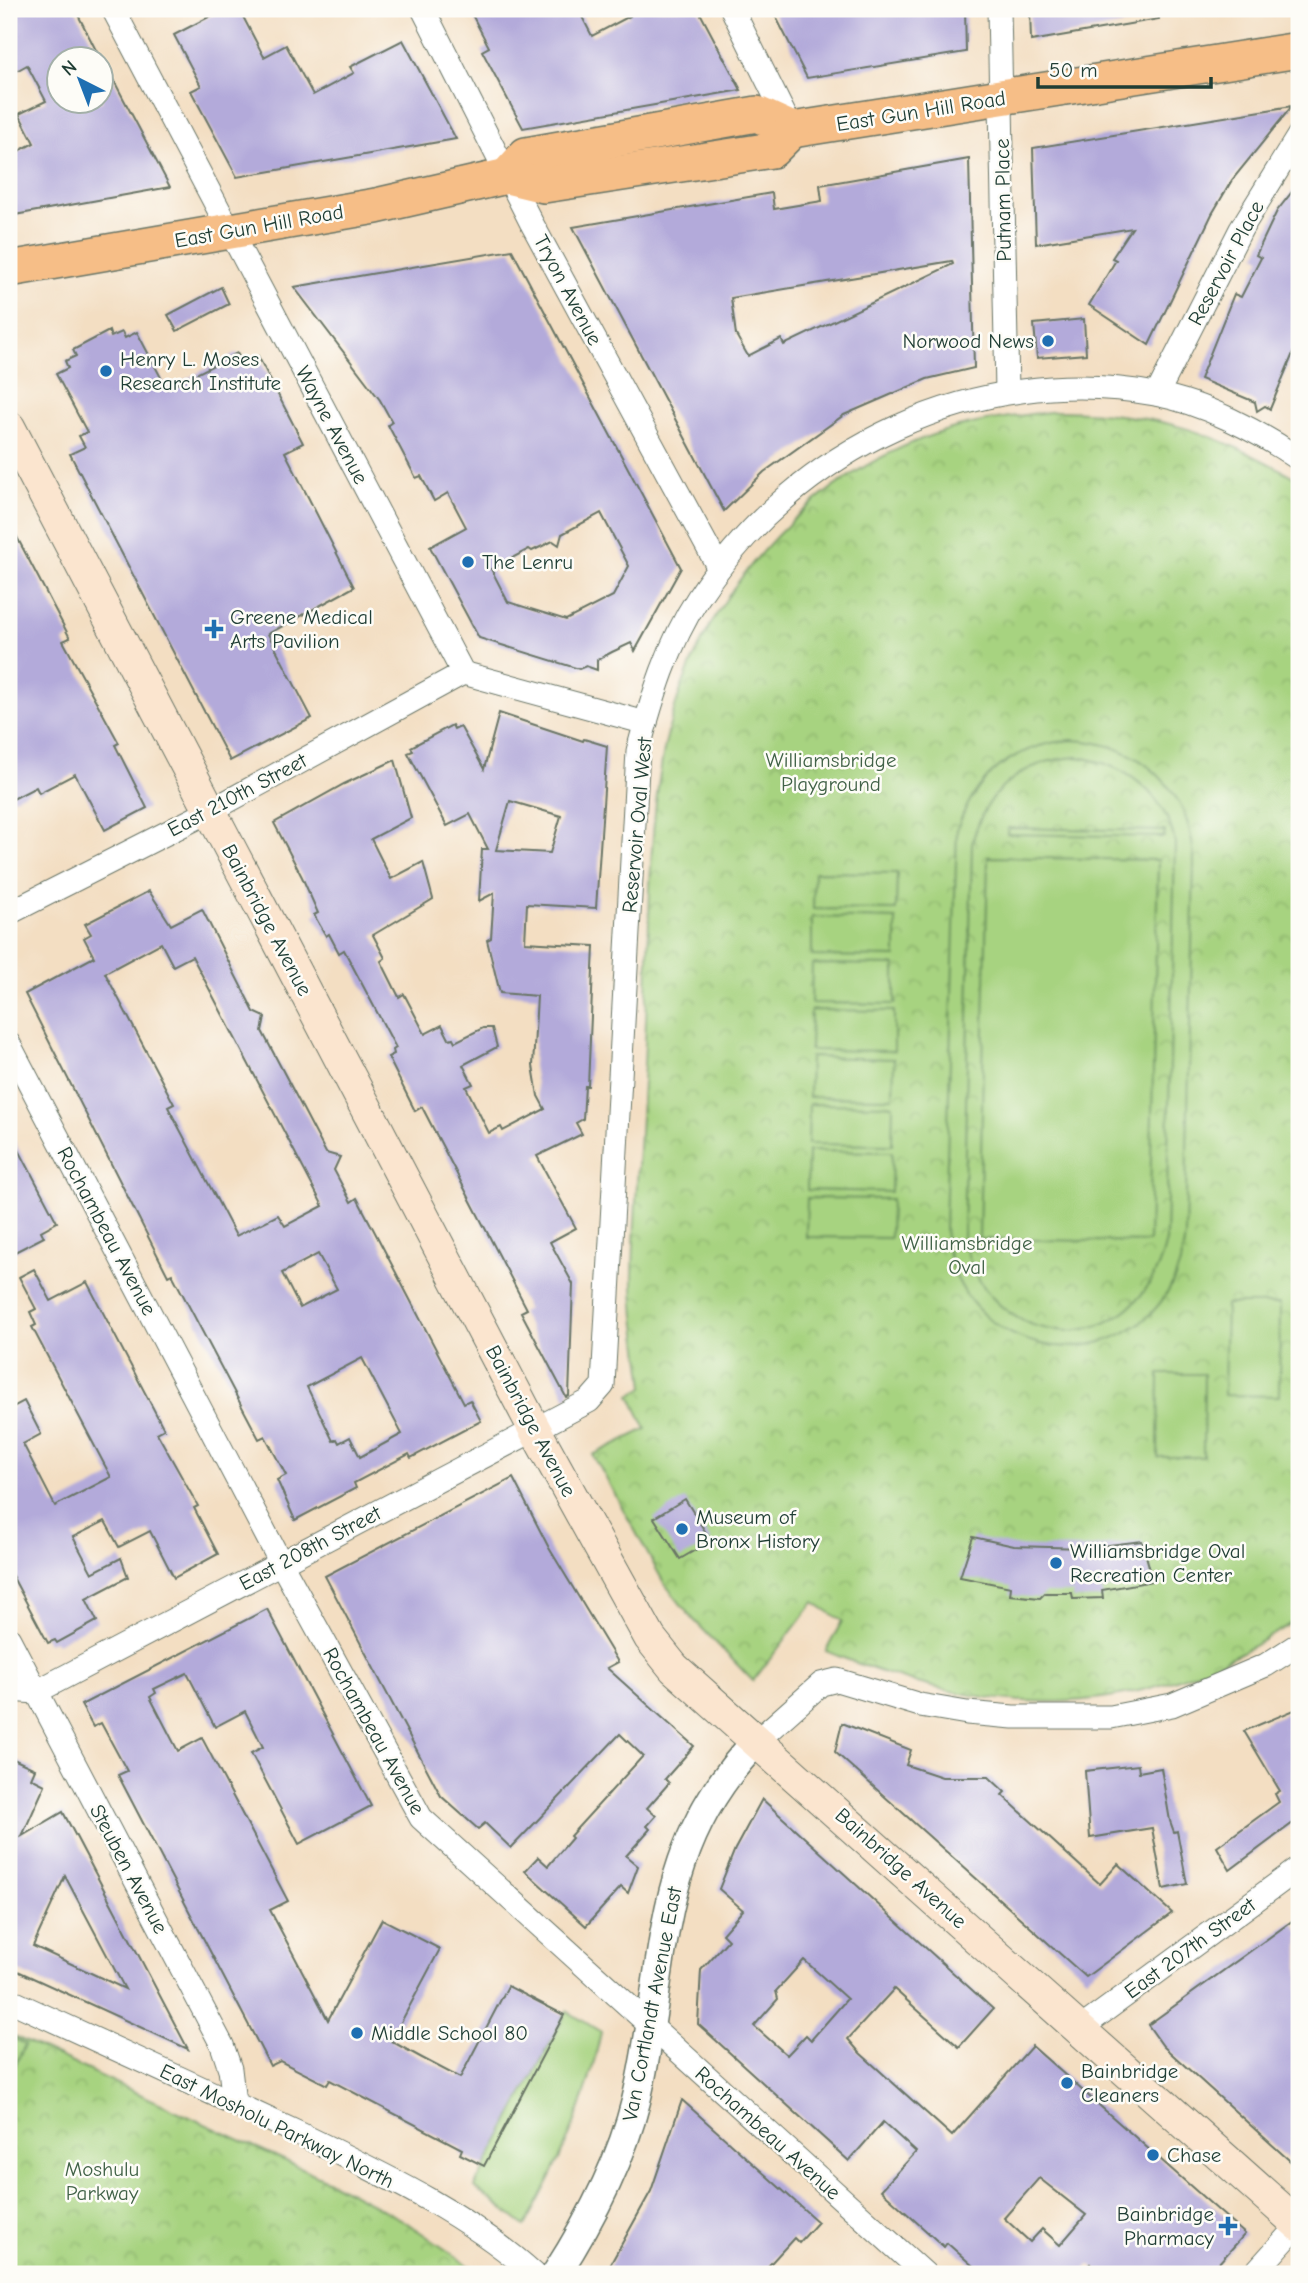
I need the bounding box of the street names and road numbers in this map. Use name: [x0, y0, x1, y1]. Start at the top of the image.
street label: East Gun Hill Road: [835, 86, 1007, 136]
street label: Putnam Place: [990, 138, 1016, 262]
street label: Reservoir Place: [1183, 197, 1269, 329]
street label: East Gun Hill Road: [173, 199, 345, 253]
street label: Tryon Avenue: [529, 230, 607, 350]
street label: Wayne Avenue: [291, 362, 373, 488]
street label: Reservoir Oval West: [617, 735, 657, 914]
street label: East 210th Street: [163, 748, 312, 842]
street label: Bainbridge Avenue: [217, 840, 317, 1000]
street label: Rochambeau Avenue: [52, 1143, 162, 1319]
street label: Bainbridge Avenue: [481, 1341, 581, 1501]
street label: East 208th Street: [235, 1500, 386, 1595]
street label: Rochambeau Avenue: [318, 1643, 430, 1819]
street label: Steuben Avenue: [85, 1800, 173, 1938]
street label: Bainbridge Avenue: [830, 1803, 972, 1933]
street label: Van Cortlandt Avenue East: [617, 1884, 687, 2123]
street label: East 207th Street: [1120, 1892, 1261, 2004]
street label: East Mosholu Parkway North: [156, 2059, 398, 2193]
street label: Rochambeau Avenue: [690, 2061, 846, 2205]

